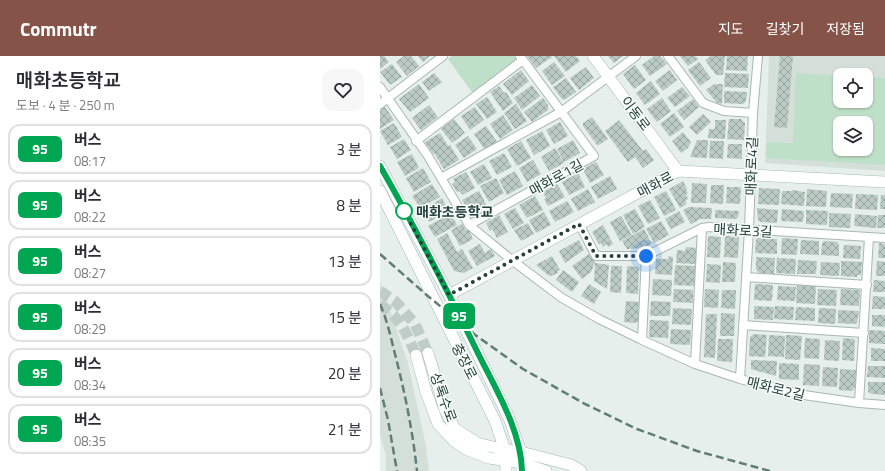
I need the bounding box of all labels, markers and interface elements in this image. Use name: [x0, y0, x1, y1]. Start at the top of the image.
text: Commutr: [20, 14, 97, 43]
text: 지도: [718, 18, 744, 39]
text: 길찾기: [766, 18, 804, 39]
text: 저장됨: [826, 18, 865, 39]
text: 매화초등학교: [16, 65, 121, 94]
map controls: [833, 68, 873, 156]
button: locate: [833, 68, 873, 108]
button: heart: [322, 69, 364, 111]
street label: 이동로: [616, 91, 656, 135]
text: 도보 · 4 분 · 250 m: [16, 95, 115, 115]
button: layers: [833, 116, 873, 156]
text: 버스: [74, 128, 102, 151]
street label: 매화로4길: [739, 136, 763, 196]
text: 95: [32, 138, 48, 159]
text: 3 분: [336, 138, 362, 161]
text: 08:17: [74, 151, 106, 171]
street label: 매화로1길: [525, 153, 587, 201]
street label: 매화로: [633, 166, 677, 202]
text: 버스: [74, 184, 102, 207]
text: 95: [32, 194, 48, 215]
text: 8 분: [336, 194, 362, 217]
place label: 매화초등학교: [416, 201, 493, 222]
marker: 매화초등학교: [395, 202, 413, 220]
text: 08:22: [74, 207, 106, 227]
street label: 매화로3길: [713, 218, 773, 242]
text: 버스: [74, 240, 102, 263]
your location: [636, 246, 656, 266]
text: 95: [32, 250, 48, 271]
text: 13 분: [328, 250, 362, 273]
text: 08:27: [74, 263, 106, 283]
text: 버스: [74, 296, 102, 319]
line badge: 95: [441, 303, 477, 329]
text: 95: [451, 305, 467, 326]
text: 95: [32, 306, 48, 327]
text: 15 분: [328, 306, 362, 329]
text: 08:29: [74, 319, 106, 339]
street label: 충장로: [447, 339, 483, 383]
text: 버스: [74, 352, 102, 375]
text: 95: [32, 362, 48, 383]
text: 20 분: [328, 362, 362, 385]
street label: 상록수로: [425, 369, 463, 425]
street label: 매화로2길: [745, 371, 807, 405]
text: 08:34: [74, 375, 106, 395]
text: 버스: [74, 408, 102, 431]
text: 95: [32, 418, 48, 439]
text: 21 분: [328, 418, 362, 441]
text: 08:35: [74, 431, 106, 451]

